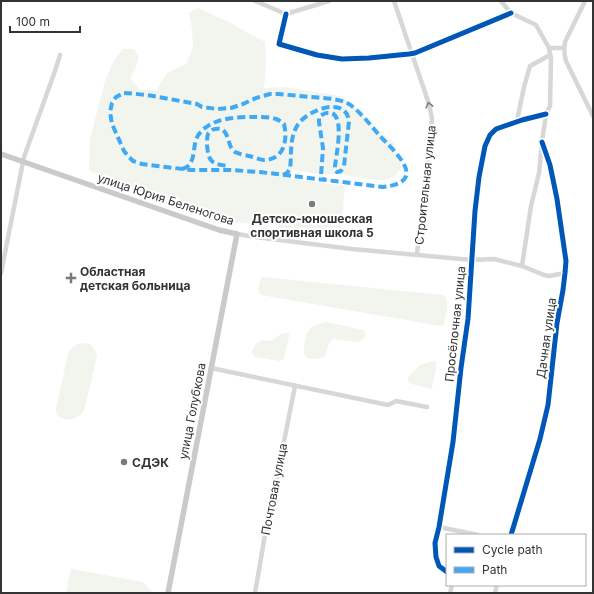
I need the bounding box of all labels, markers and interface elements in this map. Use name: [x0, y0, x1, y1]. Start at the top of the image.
scale bar: [10, 8, 80, 34]
text: 100 m: [16, 14, 50, 29]
one-way arrow: [425, 101, 433, 108]
street label: Строительная улица: [411, 124, 439, 246]
street label: улица Юрия Беленогова: [96, 170, 236, 228]
marker: Детско-юношеская спортивная школа 5: [307, 199, 317, 209]
place label: Детско-юношеская спортивная школа 5: [250, 211, 374, 240]
place label: Областная детская больница: [80, 264, 191, 293]
street label: Просёлочная улица: [441, 265, 469, 383]
marker: Областная детская больница: [65, 272, 77, 284]
street label: Дачная улица: [533, 297, 559, 379]
street label: улица Голубкова: [175, 361, 209, 461]
street label: Почтовая улица: [258, 442, 290, 536]
place label: СДЭК: [132, 455, 169, 470]
marker: СДЭК: [119, 457, 129, 467]
legend: [446, 534, 586, 586]
text: Cycle path: [482, 542, 543, 557]
text: Path: [482, 562, 507, 577]

